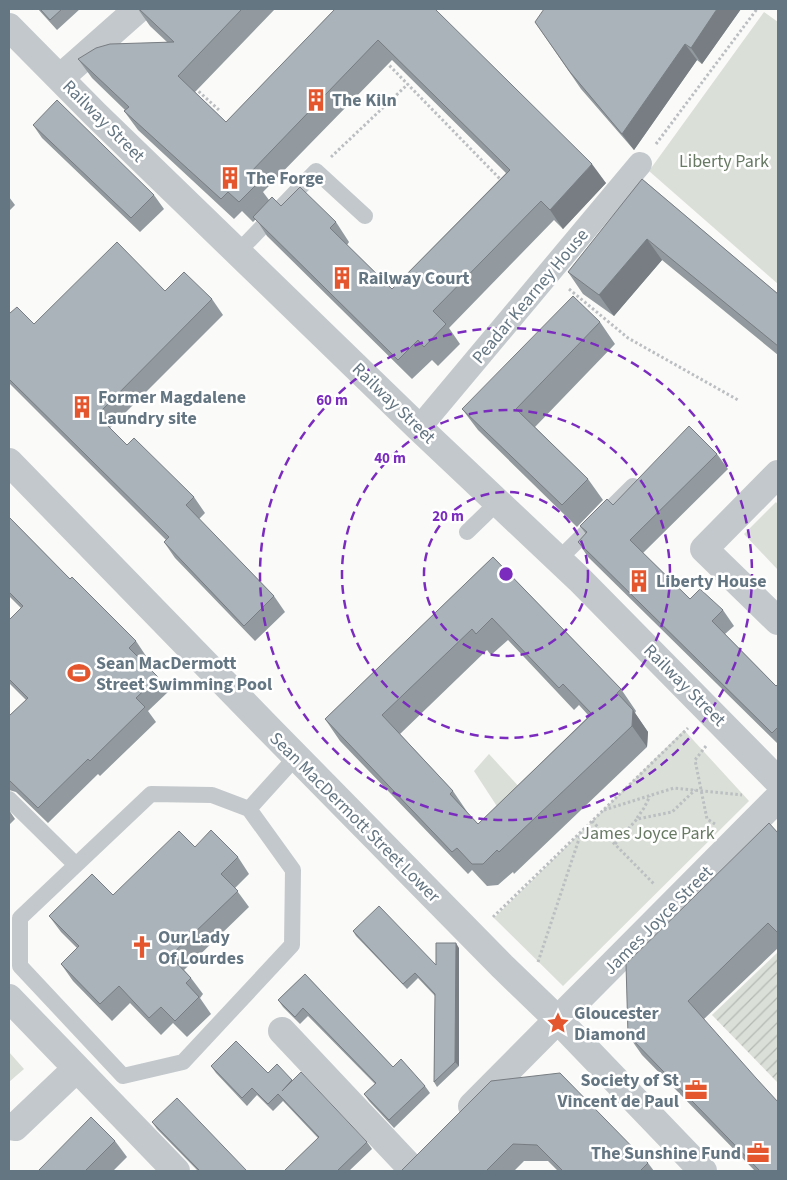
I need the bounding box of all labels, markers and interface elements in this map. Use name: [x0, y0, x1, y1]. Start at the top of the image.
street label: Railway Street: [57, 75, 150, 168]
building icon: The Kiln: [303, 87, 329, 113]
place label: The Kiln: [332, 88, 397, 113]
park label: Liberty Park: [679, 149, 769, 174]
building icon: The Forge: [217, 165, 243, 191]
place label: The Forge: [246, 166, 324, 191]
street label: Peadar Kearney House: [466, 223, 594, 369]
building icon: Railway Court: [329, 265, 355, 291]
place label: Railway Court: [358, 266, 470, 291]
street label: Railway Street: [346, 357, 441, 450]
place label: Former Magdalene Laundry site: [98, 385, 246, 431]
text: 60 m: [316, 390, 348, 411]
building icon: Former Magdalene Laundry site: [69, 394, 95, 420]
text: 40 m: [374, 448, 406, 469]
text: 20 m: [432, 506, 464, 527]
centre of rings: [497, 565, 515, 583]
building icon: Liberty House: [626, 568, 652, 594]
place label: Liberty House: [656, 569, 767, 594]
street label: Railway Street: [638, 639, 731, 732]
place label: Sean MacDermott Street Swimming Pool: [96, 651, 272, 697]
sports icon: Sean MacDermott Street Swimming Pool: [66, 660, 92, 686]
street label: Sean MacDermott Street Lower: [264, 726, 446, 909]
park label: James Joyce Park: [581, 821, 715, 846]
street label: James Joyce Street: [598, 860, 718, 980]
place label: Our Lady Of Lourdes: [158, 925, 244, 971]
church icon: Our Lady Of Lourdes: [129, 934, 155, 960]
place label: Gloucester Diamond: [574, 1001, 660, 1047]
place icon: Gloucester Diamond: [545, 1010, 571, 1036]
place label: Society of St Vincent de Paul: [556, 1068, 679, 1114]
office icon: Society of St Vincent de Paul: [683, 1077, 709, 1103]
office icon: The Sunshine Fund: [745, 1140, 771, 1166]
place label: The Sunshine Fund: [591, 1141, 741, 1166]

